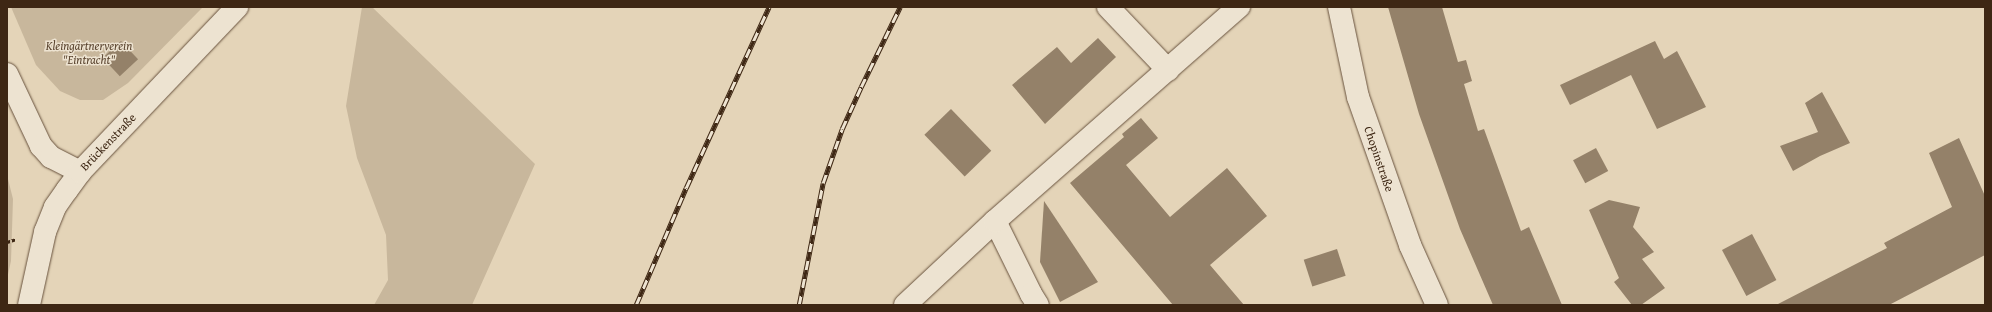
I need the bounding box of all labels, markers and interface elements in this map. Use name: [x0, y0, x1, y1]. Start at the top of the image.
park label: Kleingärtnerverein "Eintracht": [46, 39, 132, 67]
street label: Brückenstraße: [77, 110, 139, 174]
street label: Chopinstraße: [1361, 124, 1397, 194]

